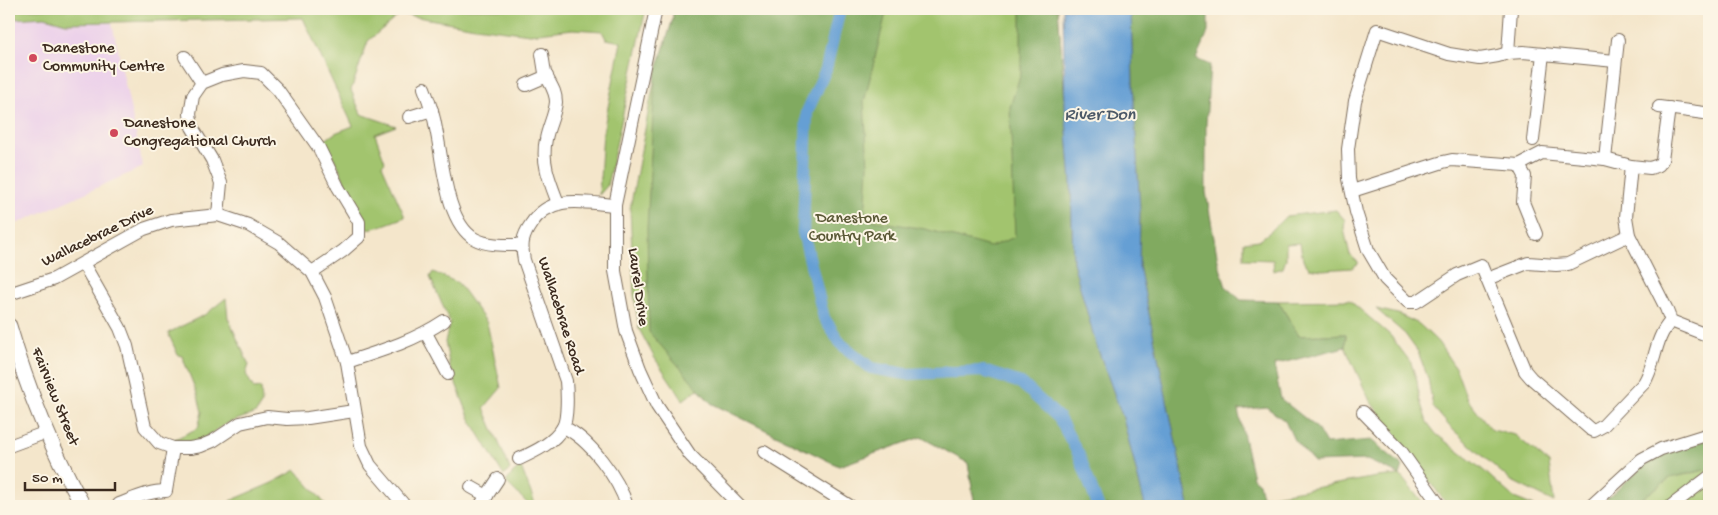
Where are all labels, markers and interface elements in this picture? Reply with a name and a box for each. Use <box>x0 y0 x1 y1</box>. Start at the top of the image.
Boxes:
place label: Danestone Community Centre <box>42 40 165 77</box>
marker: Danestone Community Centre <box>27 52 39 64</box>
water label: River Don <box>1065 105 1136 126</box>
place label: Danestone Congregational Church <box>123 115 277 152</box>
marker: Danestone Congregational Church <box>108 127 120 139</box>
street label: Wallacebrae Drive <box>39 201 158 272</box>
park label: Danestone Country Park <box>809 210 897 247</box>
street label: Laurel Drive <box>622 247 652 328</box>
street label: Wallacebrae Road <box>532 255 588 379</box>
street label: Fairview Street <box>25 344 83 450</box>
scale bar <box>25 460 115 492</box>
text: 50 m <box>32 470 63 488</box>

